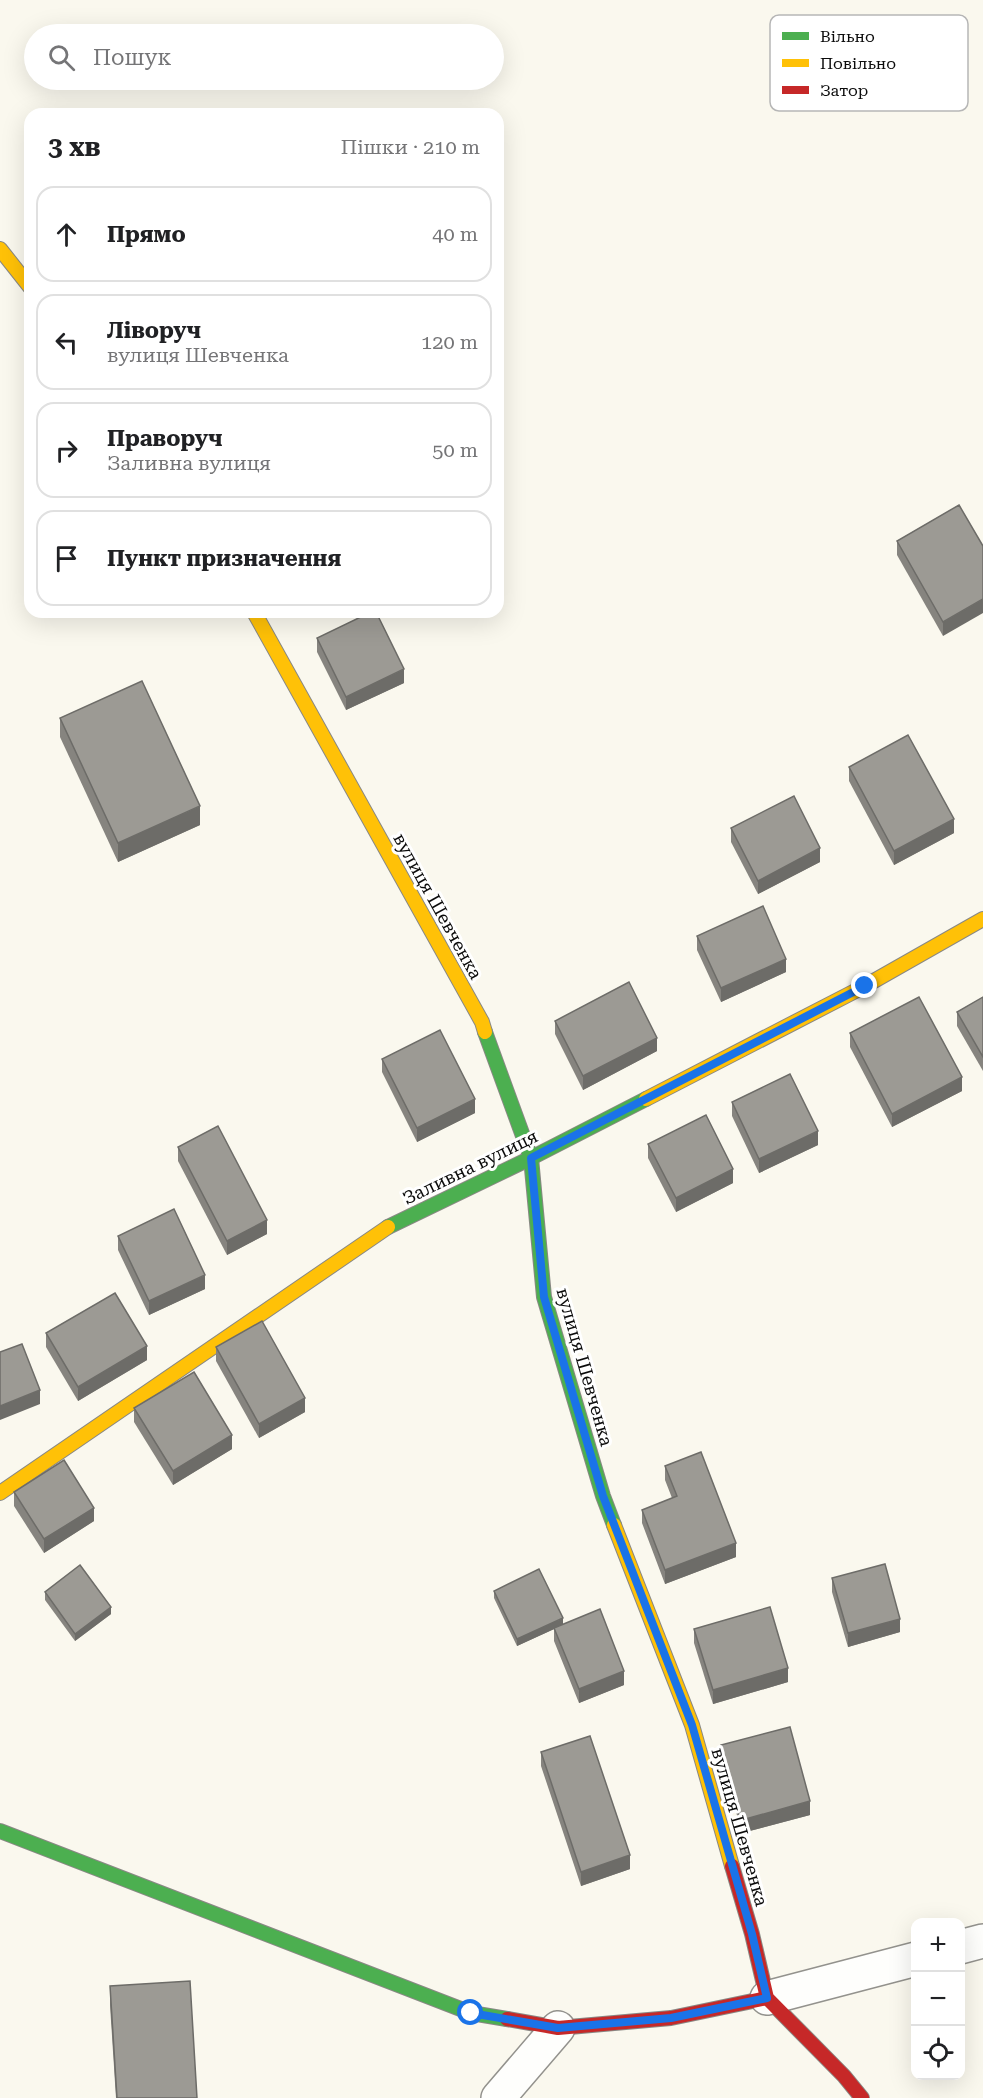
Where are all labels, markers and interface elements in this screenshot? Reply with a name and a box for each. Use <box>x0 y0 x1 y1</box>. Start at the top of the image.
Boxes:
legend <box>770 15 968 111</box>
search box <box>24 24 504 90</box>
text: Вільно <box>820 27 875 46</box>
icon: search <box>45 41 78 74</box>
text: Пошук <box>93 45 171 70</box>
text: Повільно <box>820 54 896 73</box>
text: Затор <box>820 81 868 100</box>
text: 3 хв <box>48 132 101 162</box>
text: Пішки · 210 m <box>341 135 480 159</box>
icon: ahead <box>50 218 83 251</box>
text: Прямо <box>107 222 186 247</box>
text: 40 m <box>432 222 478 246</box>
text: Ліворуч <box>107 318 201 343</box>
icon: left <box>50 326 83 359</box>
text: 120 m <box>421 330 478 354</box>
text: вулиця Шевченка <box>107 343 289 367</box>
text: Праворуч <box>107 426 222 451</box>
icon: right <box>50 434 83 467</box>
text: 50 m <box>432 438 478 462</box>
text: Заливна вулиця <box>107 451 271 475</box>
icon: arrive <box>50 542 83 575</box>
text: Пункт призначення <box>107 546 341 571</box>
street label: вулиця Шевченка <box>389 829 487 983</box>
route end <box>851 972 877 998</box>
street label: Заливна вулиця <box>399 1125 541 1209</box>
street label: вулиця Шевченка <box>552 1285 618 1449</box>
street label: вулиця Шевченка <box>707 1745 773 1909</box>
map controls <box>911 1918 965 2080</box>
button: + <box>911 1918 965 1972</box>
button: − <box>911 1972 965 2026</box>
route start <box>457 1999 483 2025</box>
button: locate <box>911 2026 965 2080</box>

